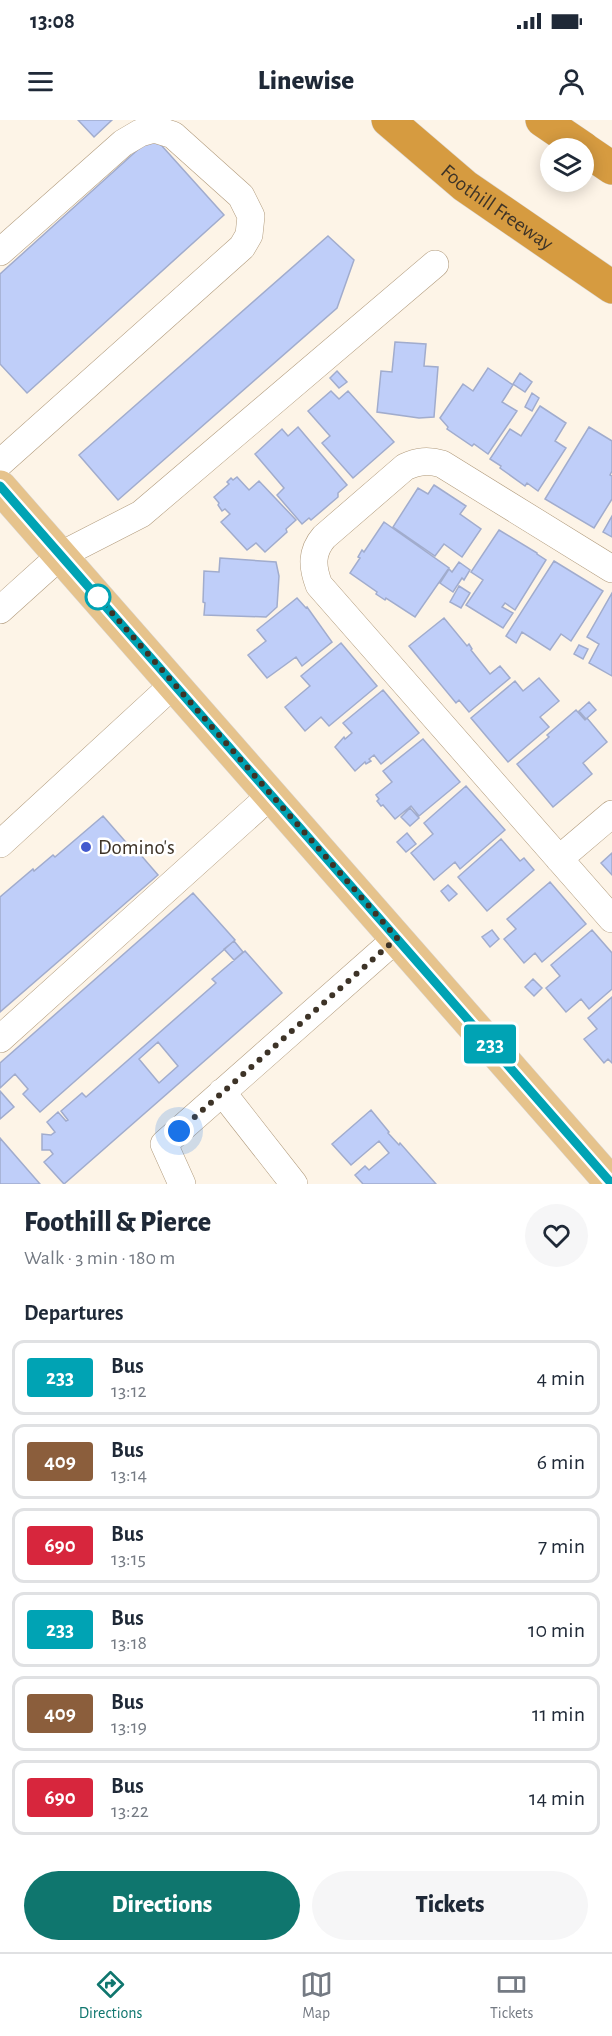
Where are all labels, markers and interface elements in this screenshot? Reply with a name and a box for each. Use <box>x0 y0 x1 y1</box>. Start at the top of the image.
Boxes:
text: 13:08 <box>30 10 75 32</box>
icon: menu <box>24 65 57 98</box>
icon: person <box>555 65 588 98</box>
text: Linewise <box>258 67 354 94</box>
map controls <box>540 138 594 192</box>
button: layers <box>540 138 594 192</box>
street label: Foothill Freeway <box>437 160 557 254</box>
unlabelled marker <box>85 584 111 610</box>
place label: Domino's <box>98 837 175 858</box>
marker: Domino's <box>79 840 93 854</box>
line badge: 233 <box>456 1024 524 1064</box>
text: 233 <box>476 1034 504 1055</box>
your location <box>164 1116 194 1146</box>
button: heart <box>525 1204 588 1267</box>
text: Foothill & Pierce <box>24 1209 211 1237</box>
text: Walk · 3 min · 180 m <box>24 1248 175 1268</box>
text: Departures <box>24 1302 124 1324</box>
text: Bus <box>111 1355 144 1377</box>
text: 233 <box>46 1367 74 1388</box>
text: 4 min <box>537 1367 585 1389</box>
text: 13:12 <box>111 1381 147 1401</box>
text: Bus <box>111 1439 144 1461</box>
text: 409 <box>44 1451 76 1472</box>
text: 6 min <box>537 1451 585 1473</box>
text: 13:14 <box>111 1465 147 1485</box>
text: Bus <box>111 1523 144 1545</box>
text: 690 <box>44 1535 76 1556</box>
text: 7 min <box>538 1535 585 1557</box>
text: 13:15 <box>111 1549 146 1569</box>
text: Bus <box>111 1607 144 1629</box>
text: 233 <box>46 1619 74 1640</box>
text: 10 min <box>528 1619 585 1641</box>
text: 13:18 <box>111 1633 147 1653</box>
text: Bus <box>111 1691 144 1713</box>
text: 409 <box>44 1703 76 1724</box>
text: 11 min <box>532 1703 585 1725</box>
text: 13:19 <box>111 1717 147 1737</box>
text: Bus <box>111 1775 144 1797</box>
text: 690 <box>44 1787 76 1808</box>
text: 14 min <box>529 1787 585 1809</box>
text: 13:22 <box>111 1801 149 1821</box>
button: Directions <box>24 1871 300 1940</box>
button: Tickets <box>312 1871 588 1940</box>
tab: Directions <box>79 1968 142 2023</box>
tab: Map <box>300 1968 333 2023</box>
tab: Tickets <box>490 1968 533 2023</box>

